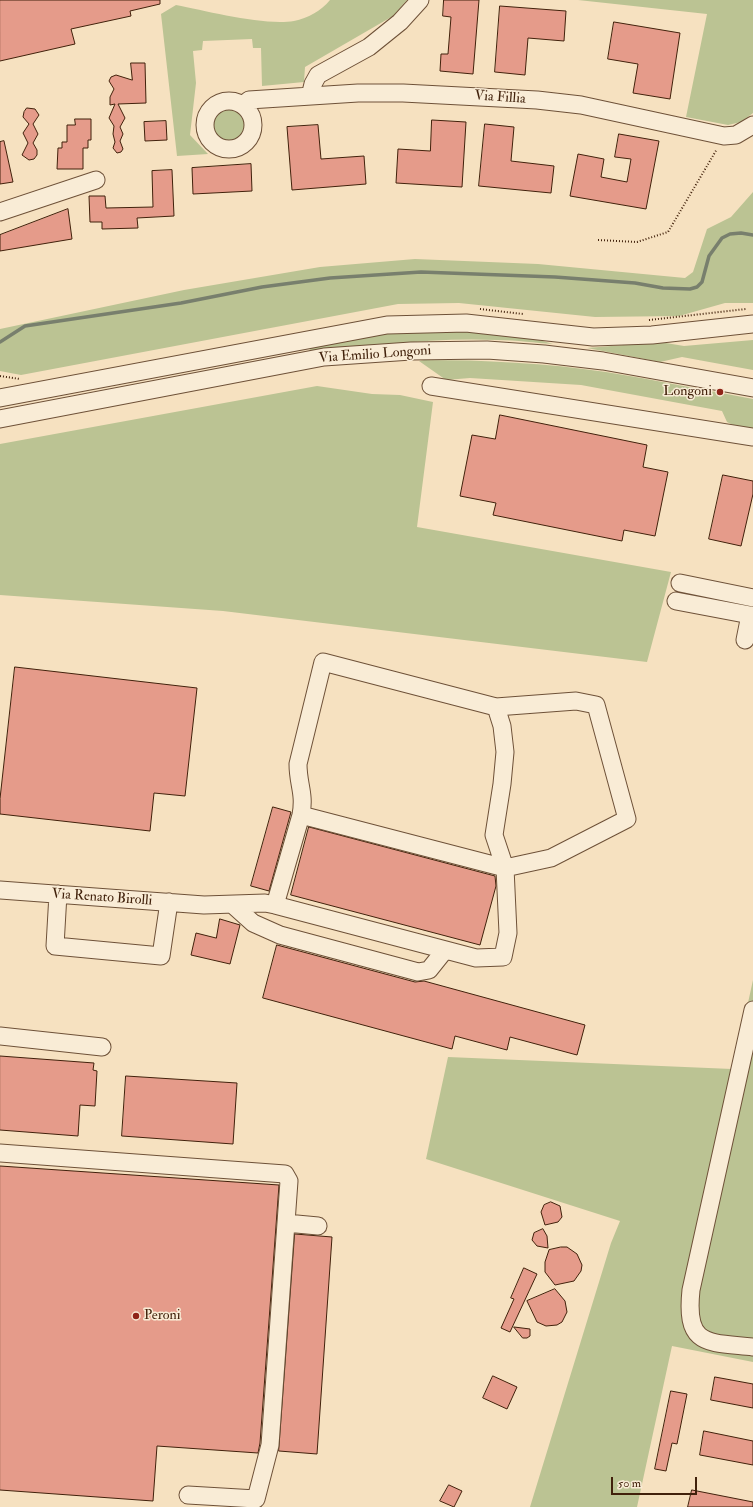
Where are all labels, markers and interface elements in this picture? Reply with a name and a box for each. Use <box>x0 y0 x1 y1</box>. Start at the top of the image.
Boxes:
street label: Via Fillia <box>474 88 526 108</box>
street label: Via Emilio Longoni <box>318 343 432 367</box>
place label: Longoni <box>663 384 712 400</box>
marker: Longoni <box>715 387 725 397</box>
street label: Via Renato Birolli <box>51 886 153 910</box>
place label: Peroni <box>144 1308 181 1324</box>
marker: Peroni <box>131 1311 141 1321</box>
scale bar <box>613 1469 699 1495</box>
text: 50 m <box>618 1476 641 1491</box>

